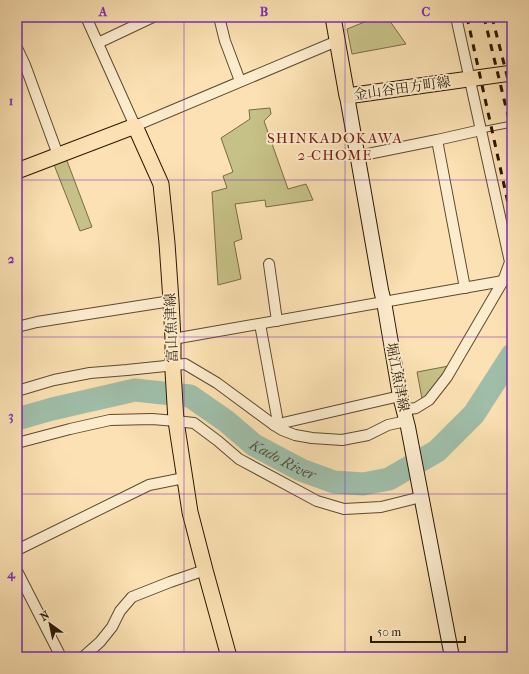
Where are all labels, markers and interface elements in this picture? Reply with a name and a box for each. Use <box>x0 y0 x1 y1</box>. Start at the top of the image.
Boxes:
text: A <box>98 4 108 19</box>
text: B <box>260 4 269 19</box>
text: C <box>422 4 431 19</box>
street label: 金山谷田方町線 <box>352 73 452 104</box>
text: 1 <box>9 93 14 108</box>
district label: SHINKADOKAWA 2-CHOME <box>267 129 403 164</box>
text: 2 <box>8 251 15 266</box>
street label: 富山魚津線 <box>162 293 181 363</box>
street label: 堀江魚津線 <box>382 341 413 413</box>
text: 3 <box>8 408 14 424</box>
water label: Kado River <box>246 435 320 484</box>
text: 4 <box>6 566 16 582</box>
north arrow <box>30 604 70 644</box>
text: N <box>38 608 52 624</box>
scale bar <box>371 618 465 644</box>
text: 50 m <box>377 625 401 639</box>

